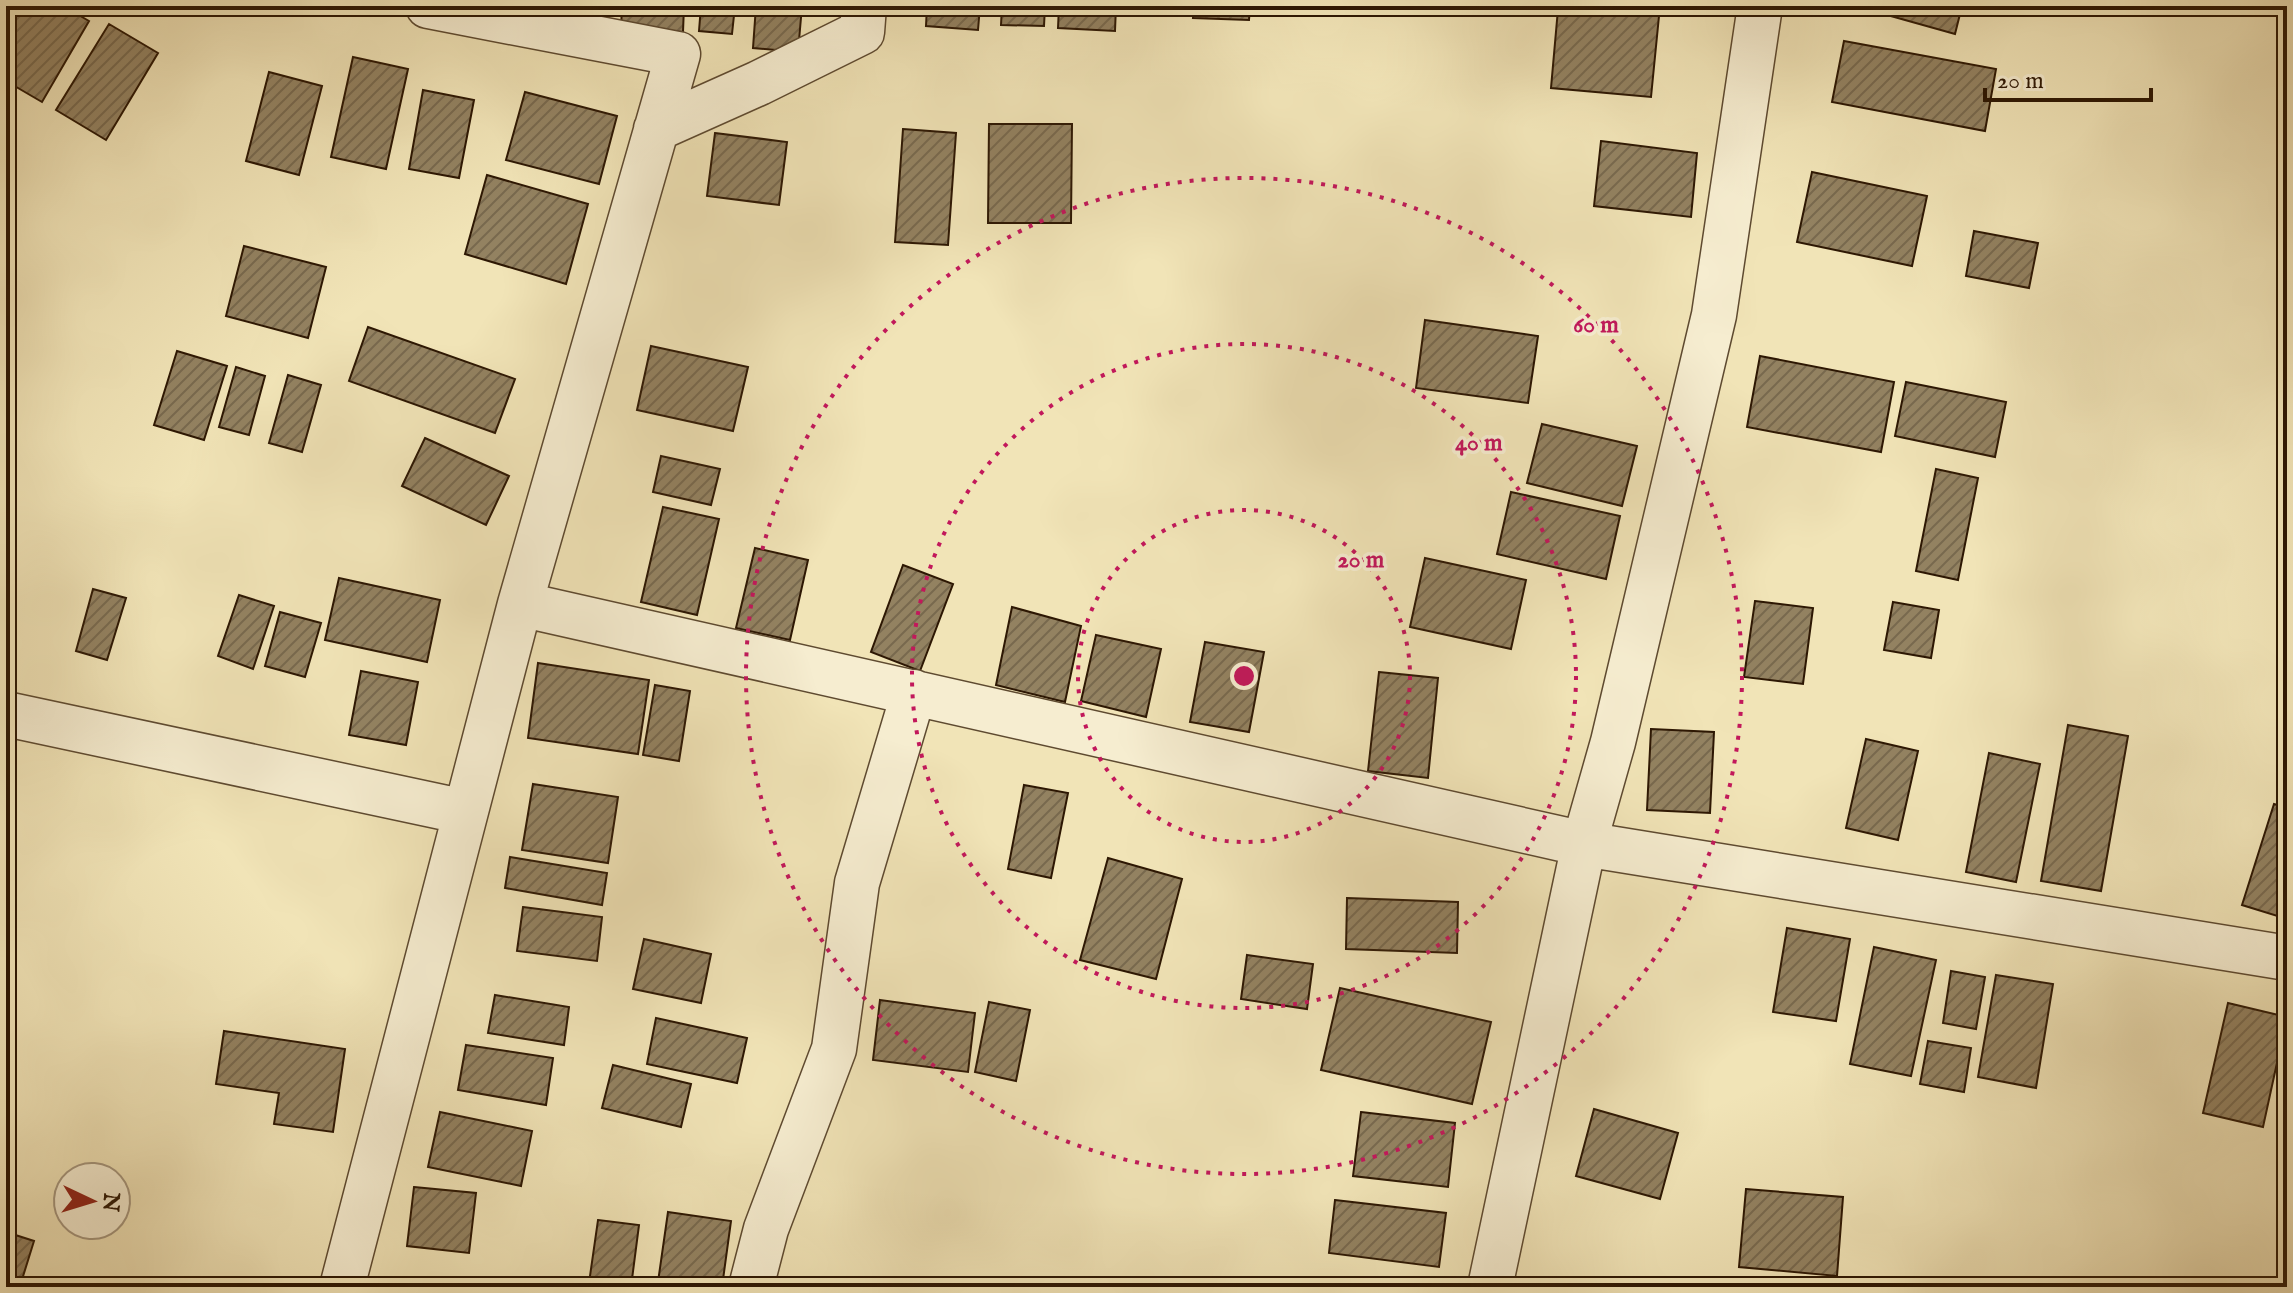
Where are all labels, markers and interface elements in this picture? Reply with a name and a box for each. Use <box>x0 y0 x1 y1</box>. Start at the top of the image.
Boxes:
scale bar <box>1985 52 2151 102</box>
text: 20 m <box>1997 66 2044 97</box>
text: 60 m <box>1573 310 1619 341</box>
text: 40 m <box>1455 428 1503 459</box>
text: 20 m <box>1338 545 1385 576</box>
centre of rings <box>1230 662 1258 690</box>
north arrow <box>52 1161 132 1241</box>
text: N <box>95 1191 125 1213</box>

